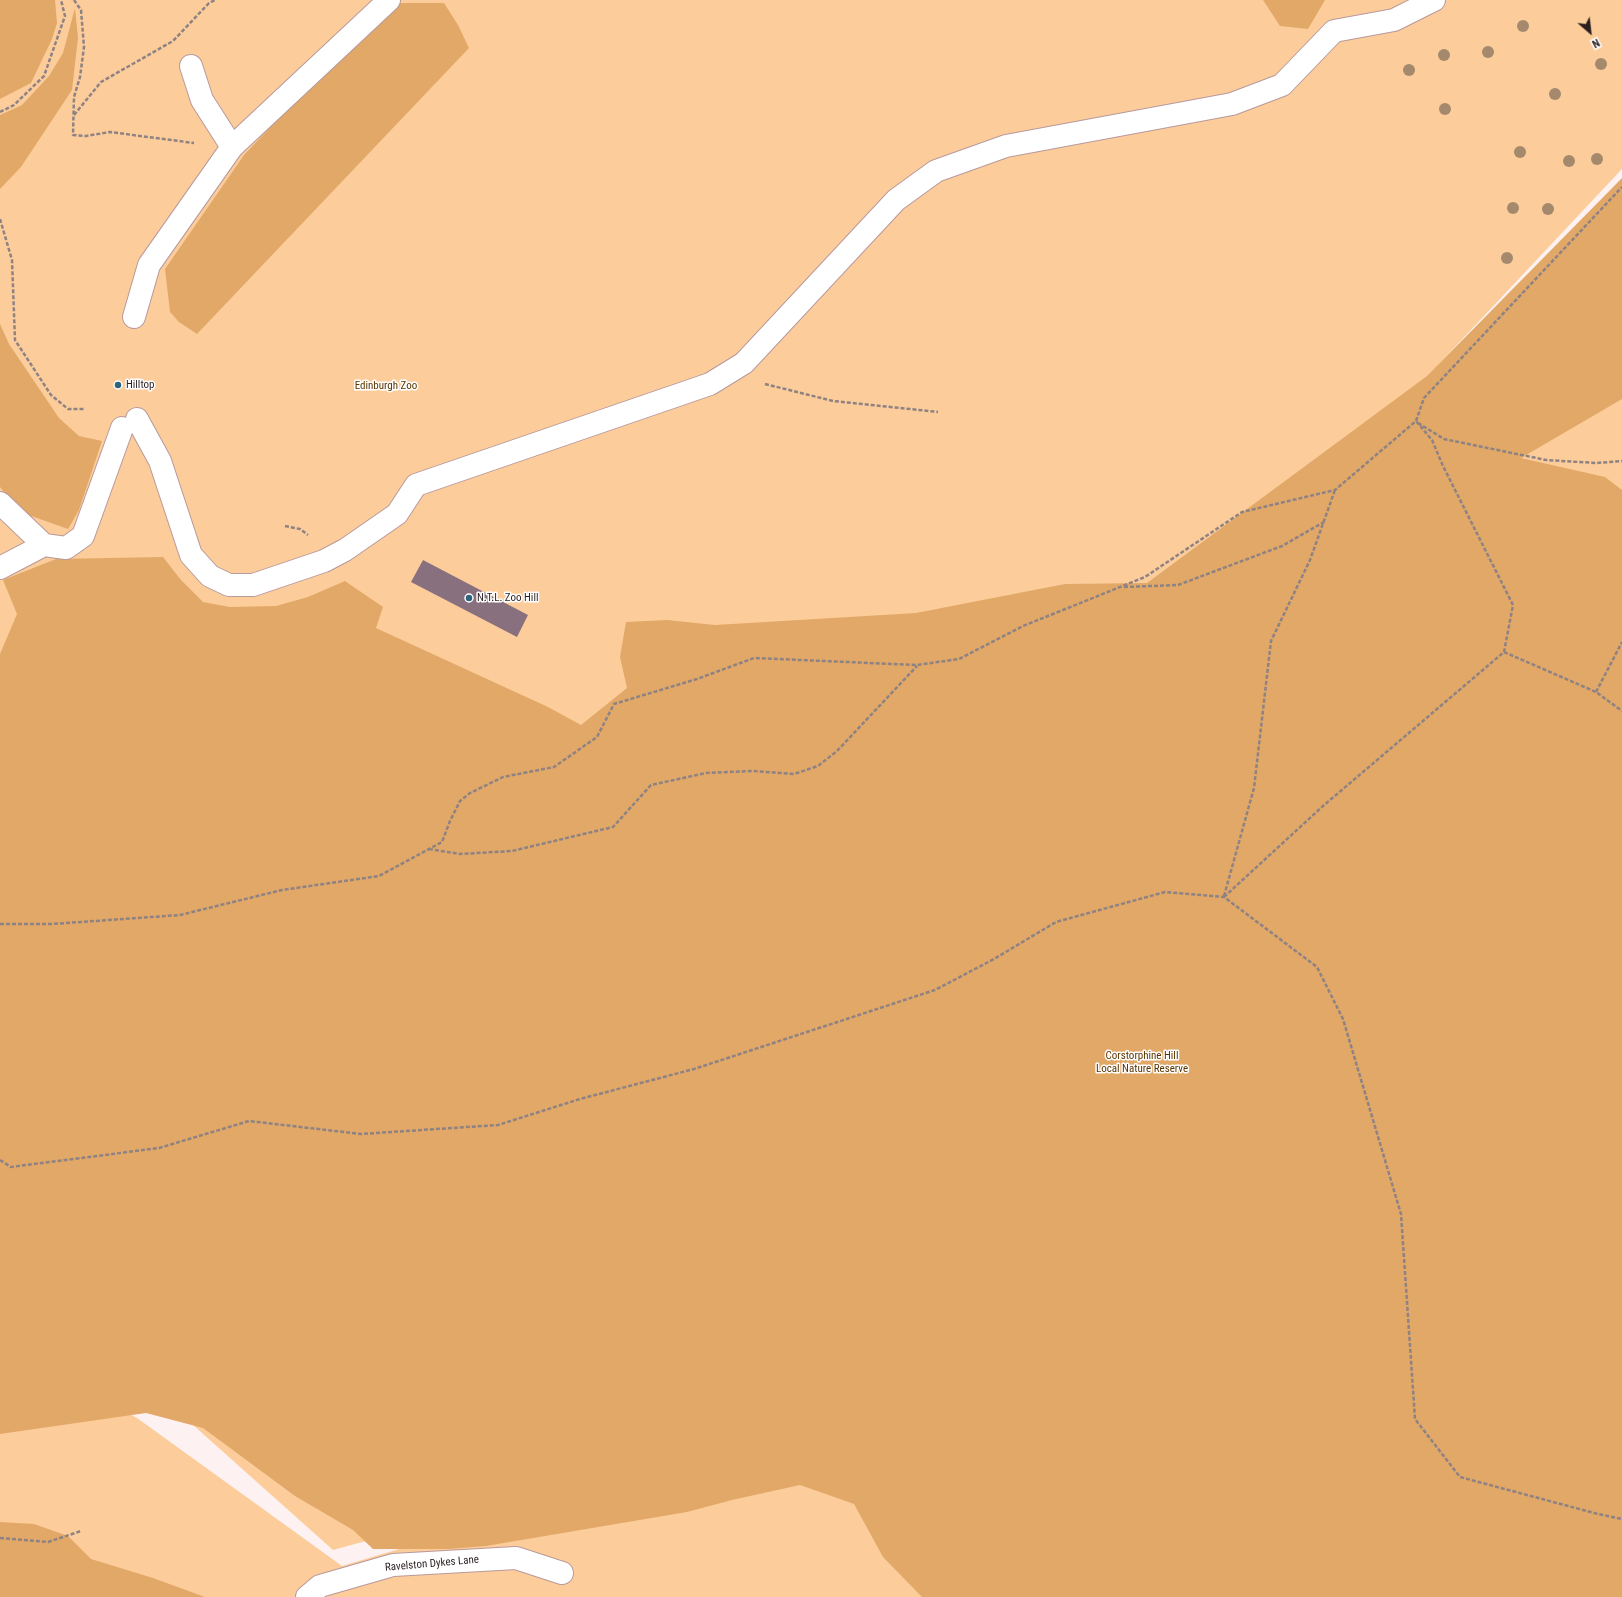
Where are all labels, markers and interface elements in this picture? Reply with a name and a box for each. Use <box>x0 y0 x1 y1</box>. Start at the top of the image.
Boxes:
north arrow <box>1570 12 1610 52</box>
text: N <box>1590 36 1602 50</box>
place label: Hilltop <box>126 378 154 392</box>
park label: Edinburgh Zoo <box>355 379 417 393</box>
marker: Hilltop <box>113 380 123 390</box>
place label: N.T.L. Zoo Hill <box>477 591 538 605</box>
marker: N.T.L. Zoo Hill <box>464 593 474 603</box>
park label: Corstorphine Hill Local Nature Reserve <box>1096 1049 1188 1075</box>
street label: Ravelston Dykes Lane <box>384 1553 480 1575</box>

